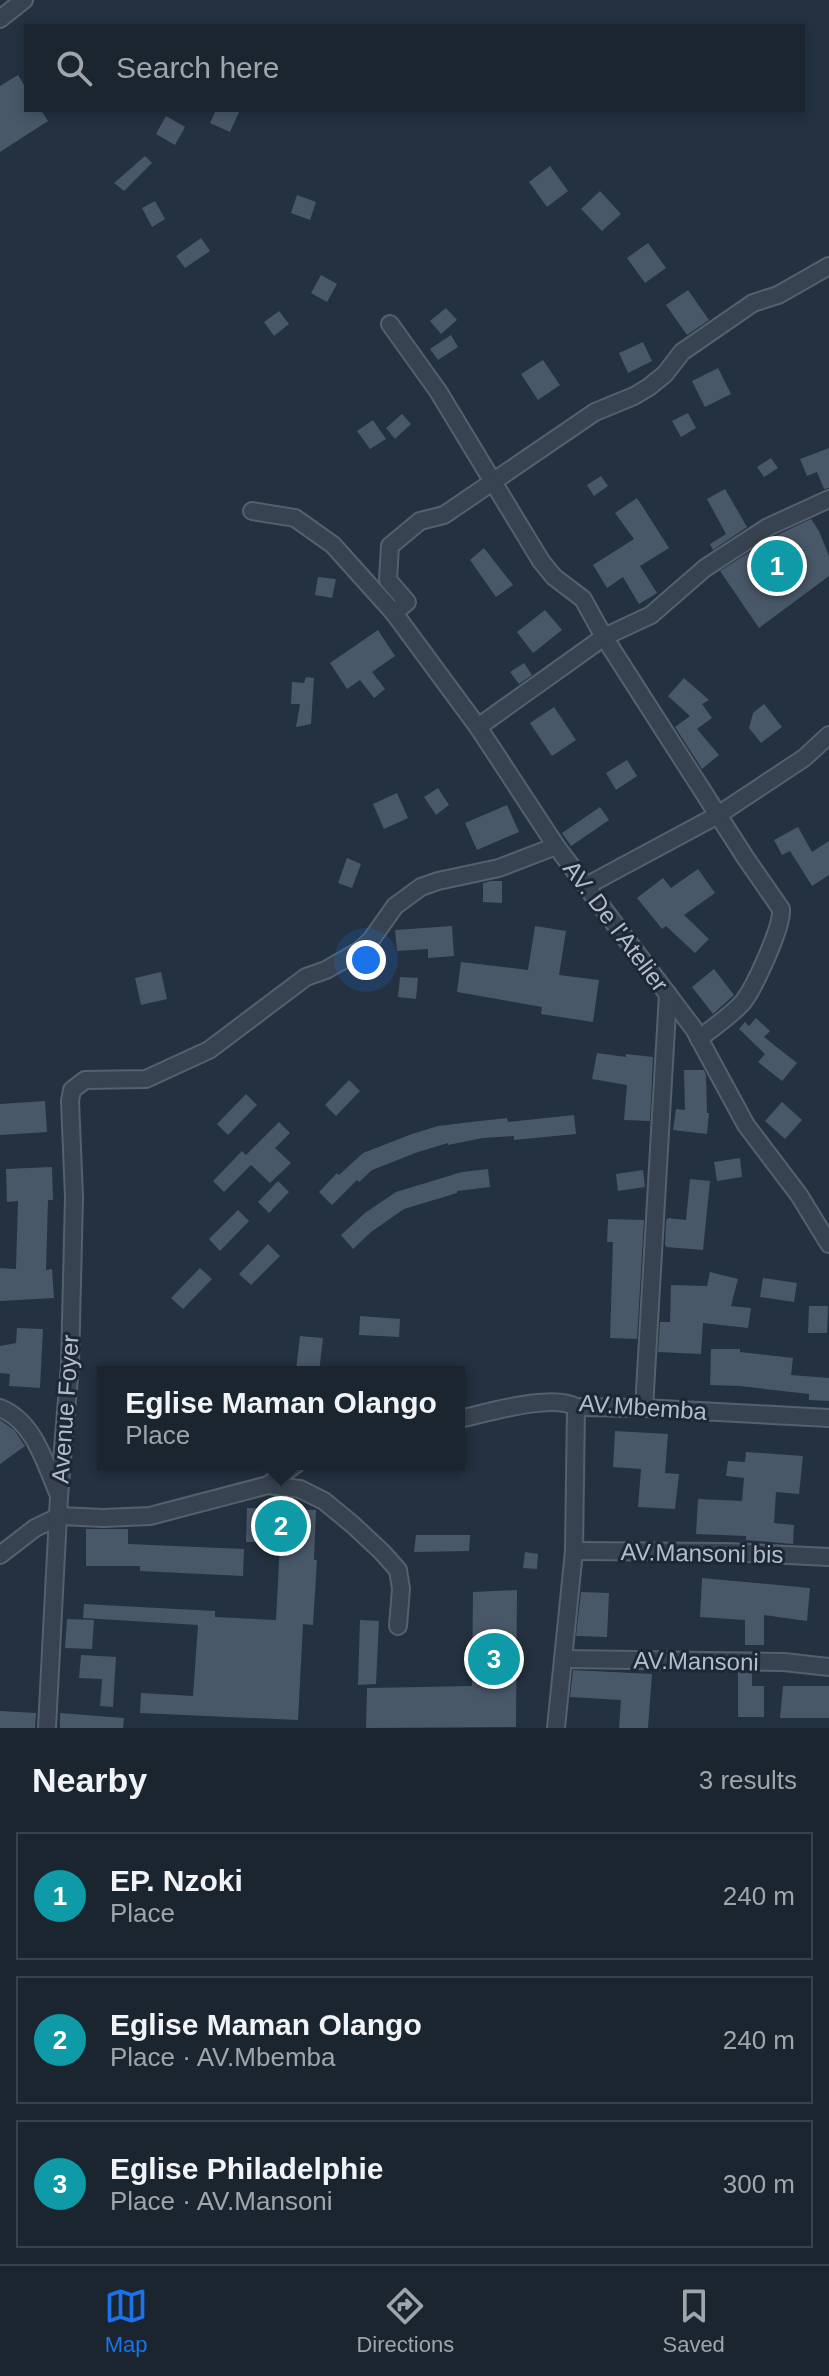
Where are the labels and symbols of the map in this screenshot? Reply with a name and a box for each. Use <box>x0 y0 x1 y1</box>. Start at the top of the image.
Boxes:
pin: 1 <box>751 536 803 596</box>
street label: AV. De l'Atelier <box>558 855 674 997</box>
your location <box>346 940 386 980</box>
street label: Avenue Foyer <box>46 1334 84 1484</box>
street label: AV.Mbemba <box>578 1389 708 1425</box>
pin: 2 <box>255 1496 307 1556</box>
street label: AV.Mansoni bis <box>620 1538 784 1568</box>
pin: 3 <box>468 1629 520 1689</box>
street label: AV.Mansoni <box>633 1646 759 1676</box>

